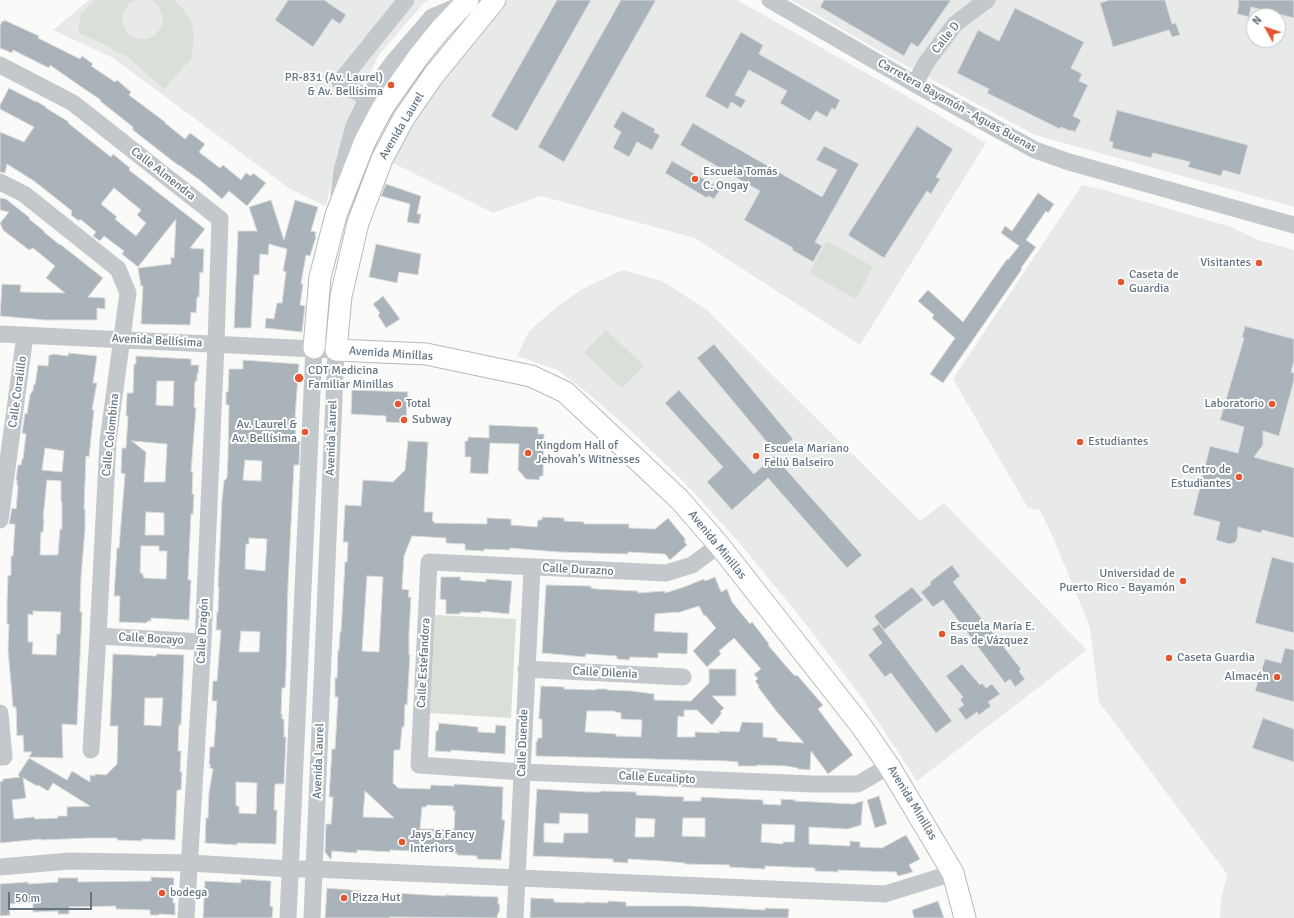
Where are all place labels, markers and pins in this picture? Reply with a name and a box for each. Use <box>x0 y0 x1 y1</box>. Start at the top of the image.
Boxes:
place label: PR-831 (Av. Laurel) & Av. Bellísima <box>285 71 383 99</box>
marker: PR-831 (Av. Laurel) & Av. Bellísima <box>386 80 396 90</box>
place label: Escuela Tomás C. Ongay <box>703 165 778 193</box>
marker: Escuela Tomás C. Ongay <box>690 174 700 184</box>
place label: Visitantes <box>1200 256 1251 270</box>
marker: Visitantes <box>1254 258 1264 268</box>
place label: Caseta de Guardia <box>1129 268 1179 296</box>
marker: Caseta de Guardia <box>1116 277 1126 287</box>
place label: CDT Medicina Familiar Minillas <box>308 364 394 392</box>
marker: CDT Medicina Familiar Minillas <box>293 372 305 384</box>
place label: Total <box>406 397 431 411</box>
place label: Laboratorio <box>1204 397 1264 411</box>
marker: Total <box>393 399 403 409</box>
marker: Laboratorio <box>1267 399 1277 409</box>
place label: Subway <box>412 413 452 427</box>
marker: Subway <box>399 415 409 425</box>
place label: Av. Laurel & Av. Bellísima <box>232 418 297 446</box>
marker: Av. Laurel & Av. Bellísima <box>300 427 310 437</box>
place label: Estudiantes <box>1088 435 1148 449</box>
marker: Estudiantes <box>1075 437 1085 447</box>
place label: Kingdom Hall of Jehovah’s Witnesses <box>536 439 640 467</box>
place label: Escuela Mariano Feliú Balseiro <box>764 442 849 470</box>
marker: Kingdom Hall of Jehovah’s Witnesses <box>523 448 533 458</box>
marker: Escuela Mariano Feliú Balseiro <box>751 451 761 461</box>
place label: Centro de Estudiantes <box>1171 463 1231 491</box>
marker: Centro de Estudiantes <box>1234 472 1244 482</box>
place label: Universidad de Puerto Rico - Bayamón <box>1059 567 1175 595</box>
marker: Universidad de Puerto Rico - Bayamón <box>1178 576 1188 586</box>
place label: Escuela María E. Bas de Vázquez <box>950 620 1035 648</box>
marker: Escuela María E. Bas de Vázquez <box>937 629 947 639</box>
place label: Caseta Guardia <box>1177 651 1255 665</box>
marker: Caseta Guardia <box>1164 653 1174 663</box>
place label: Almacén <box>1225 670 1269 684</box>
marker: Almacén <box>1272 672 1282 682</box>
place label: Jays & Fancy Interiors <box>410 828 474 856</box>
marker: Jays & Fancy Interiors <box>397 837 407 847</box>
place label: bodega <box>170 886 207 900</box>
marker: bodega <box>157 888 167 898</box>
place label: Pizza Hut <box>352 891 400 905</box>
marker: Pizza Hut <box>339 893 349 903</box>

